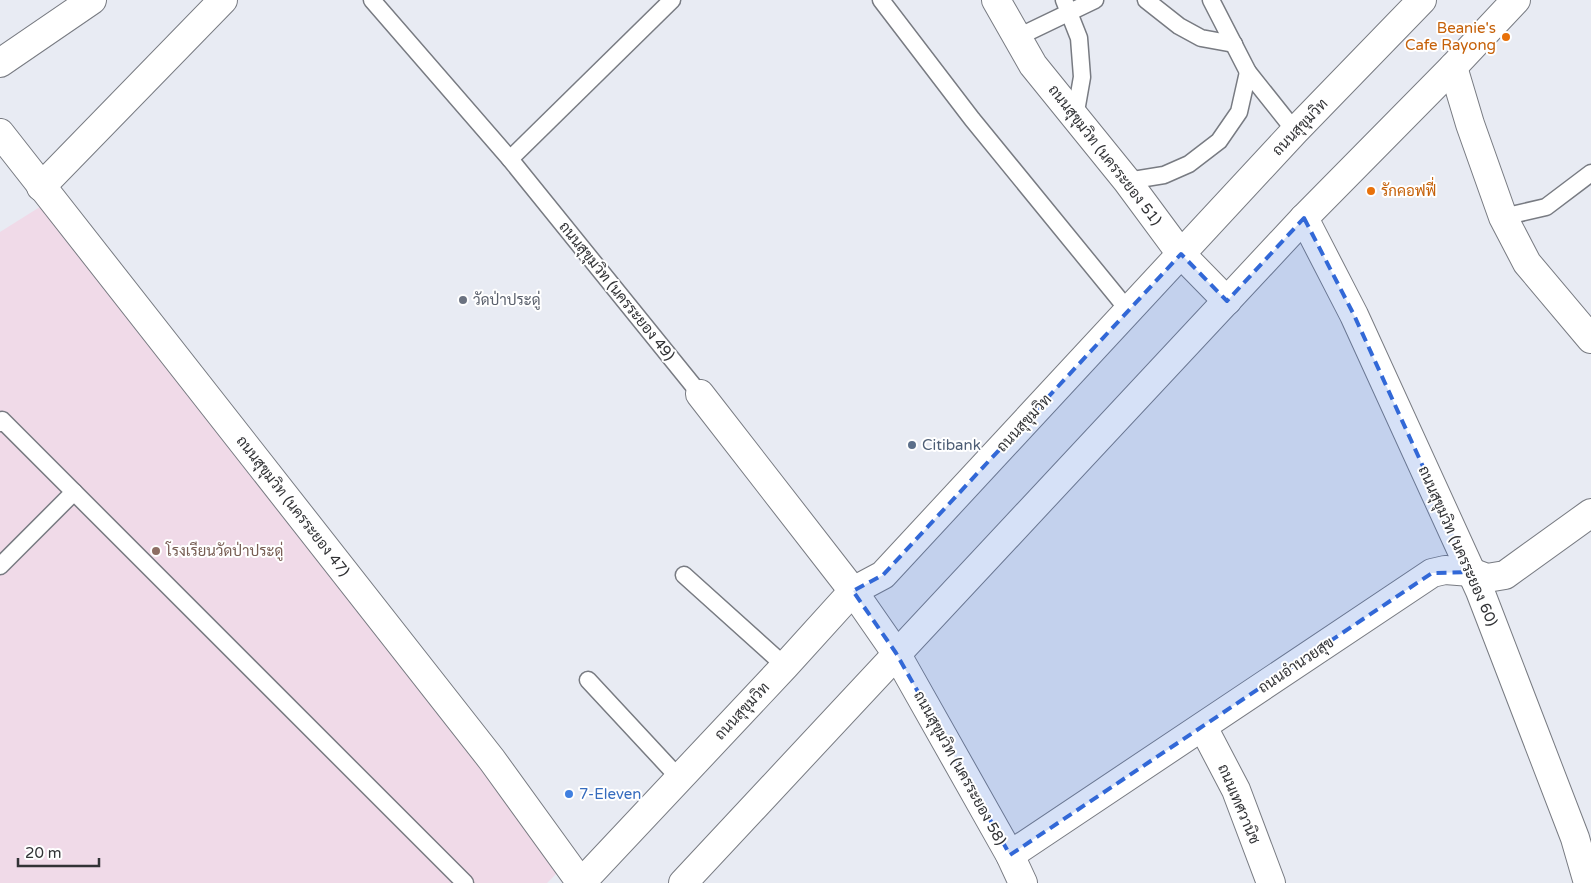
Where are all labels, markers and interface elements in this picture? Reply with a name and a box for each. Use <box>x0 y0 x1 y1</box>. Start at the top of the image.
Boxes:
place label: Beanie's Cafe Rayong <box>1405 19 1496 54</box>
marker: Beanie's Cafe Rayong <box>1500 31 1512 43</box>
street label: ถนนสุขุมวิท (นครระยอง 51) <box>1043 81 1166 230</box>
street label: ถนนสุขุมวิท <box>1268 95 1333 161</box>
place label: รักคอฟฟี่ <box>1381 176 1436 200</box>
marker: รักคอฟฟี่ <box>1365 185 1377 197</box>
street label: ถนนสุขุมวิท (นครระยอง 49) <box>554 218 679 365</box>
place label: วัดป่าประดู่ <box>473 290 541 310</box>
marker: วัดป่าประดู่ <box>457 294 469 306</box>
street label: ถนนสุขุมวิท <box>993 390 1057 457</box>
street label: ถนนสุขุมวิท (นครระยอง 47) <box>231 432 354 581</box>
place label: Citibank <box>922 436 981 454</box>
marker: Citibank <box>906 439 918 451</box>
street label: ถนนสุขุมวิท (นครระยอง 60) <box>1413 463 1502 630</box>
place label: โรงเรียนวัดป่าประดู่ <box>165 541 283 561</box>
marker: โรงเรียนวัดป่าประดู่ <box>150 545 162 557</box>
street label: ถนนอำนวยสุข <box>1255 633 1338 699</box>
street label: ถนนสุขุมวิท <box>711 678 775 745</box>
street label: ถนนสุขุมวิท (นครระยอง 58) <box>908 688 1010 849</box>
street label: ถนนเทศวานิช <box>1214 761 1264 847</box>
place label: 7-Eleven <box>579 785 641 803</box>
marker: 7-Eleven <box>563 788 575 800</box>
scale bar <box>18 836 99 868</box>
text: 20 m <box>25 844 62 862</box>

